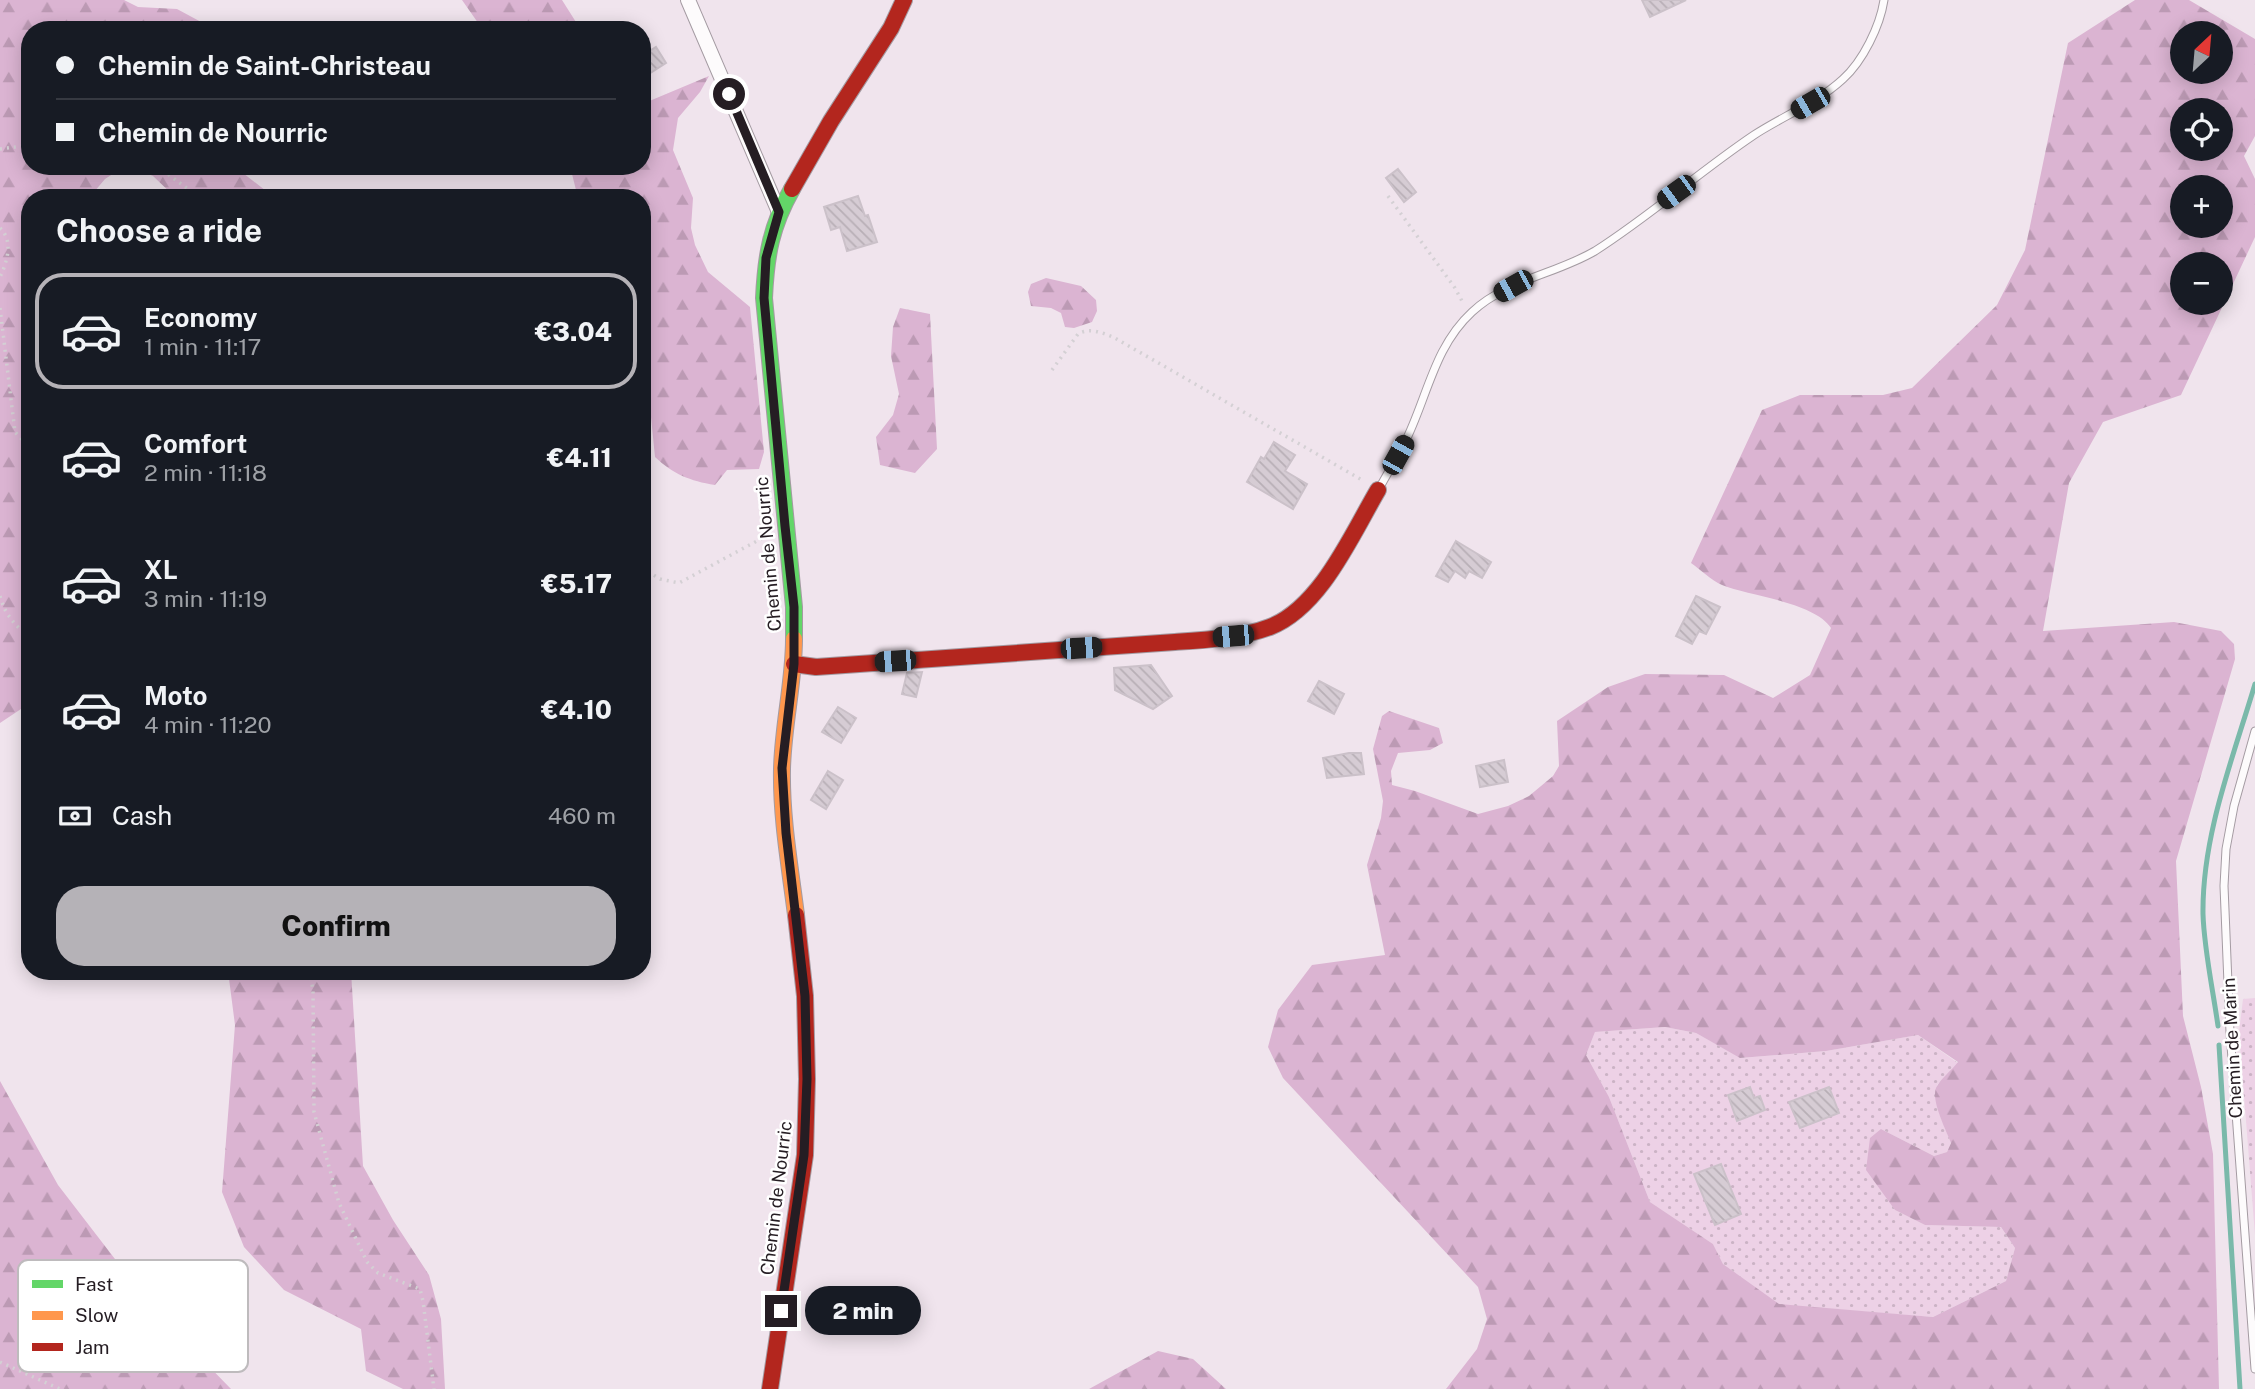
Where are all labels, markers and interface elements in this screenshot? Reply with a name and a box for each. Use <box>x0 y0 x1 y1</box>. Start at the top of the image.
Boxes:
north arrow <box>2170 21 2233 84</box>
map controls <box>2170 21 2233 315</box>
text: Chemin de Saint-Christeau <box>98 50 431 81</box>
route start <box>713 78 745 110</box>
car <box>1787 83 1834 123</box>
button: locate <box>2170 98 2233 161</box>
text: Chemin de Nourric <box>98 117 328 148</box>
car <box>1653 171 1700 213</box>
button: + <box>2170 175 2233 238</box>
text: Choose a ride <box>56 212 262 249</box>
button: − <box>2170 252 2233 315</box>
car <box>1490 267 1537 305</box>
icon: car <box>60 300 123 363</box>
text: Economy <box>144 302 257 333</box>
text: €3.04 <box>535 316 612 347</box>
text: 1 min · 11:17 <box>144 333 261 360</box>
icon: car <box>60 426 123 489</box>
text: Comfort <box>144 428 247 459</box>
car <box>1379 432 1418 478</box>
text: €4.11 <box>547 442 612 473</box>
text: 2 min · 11:18 <box>144 459 267 486</box>
street label: Chemin de Nourric <box>751 476 785 632</box>
icon: car <box>60 552 123 615</box>
text: XL <box>144 554 178 585</box>
text: €5.17 <box>541 568 612 599</box>
text: 3 min · 11:19 <box>144 585 267 612</box>
car <box>1212 624 1255 648</box>
car <box>1060 636 1103 660</box>
car <box>874 649 917 673</box>
icon: car <box>60 678 123 741</box>
text: Moto <box>144 680 207 711</box>
text: €4.10 <box>541 694 612 725</box>
text: 4 min · 11:20 <box>144 711 272 738</box>
icon: cash <box>56 797 94 835</box>
text: Cash <box>112 800 172 831</box>
text: 460 m <box>548 802 616 829</box>
button: Confirm <box>56 886 616 966</box>
street label: Chemin de Marin <box>2218 977 2246 1119</box>
street label: Chemin de Nourric <box>756 1120 796 1276</box>
legend <box>18 1260 248 1372</box>
text: Fast <box>75 1273 113 1295</box>
callout: 2 min <box>806 1286 921 1336</box>
route end <box>765 1295 797 1327</box>
text: 2 min <box>832 1297 894 1324</box>
text: Slow <box>75 1304 119 1326</box>
text: Jam <box>75 1336 109 1358</box>

